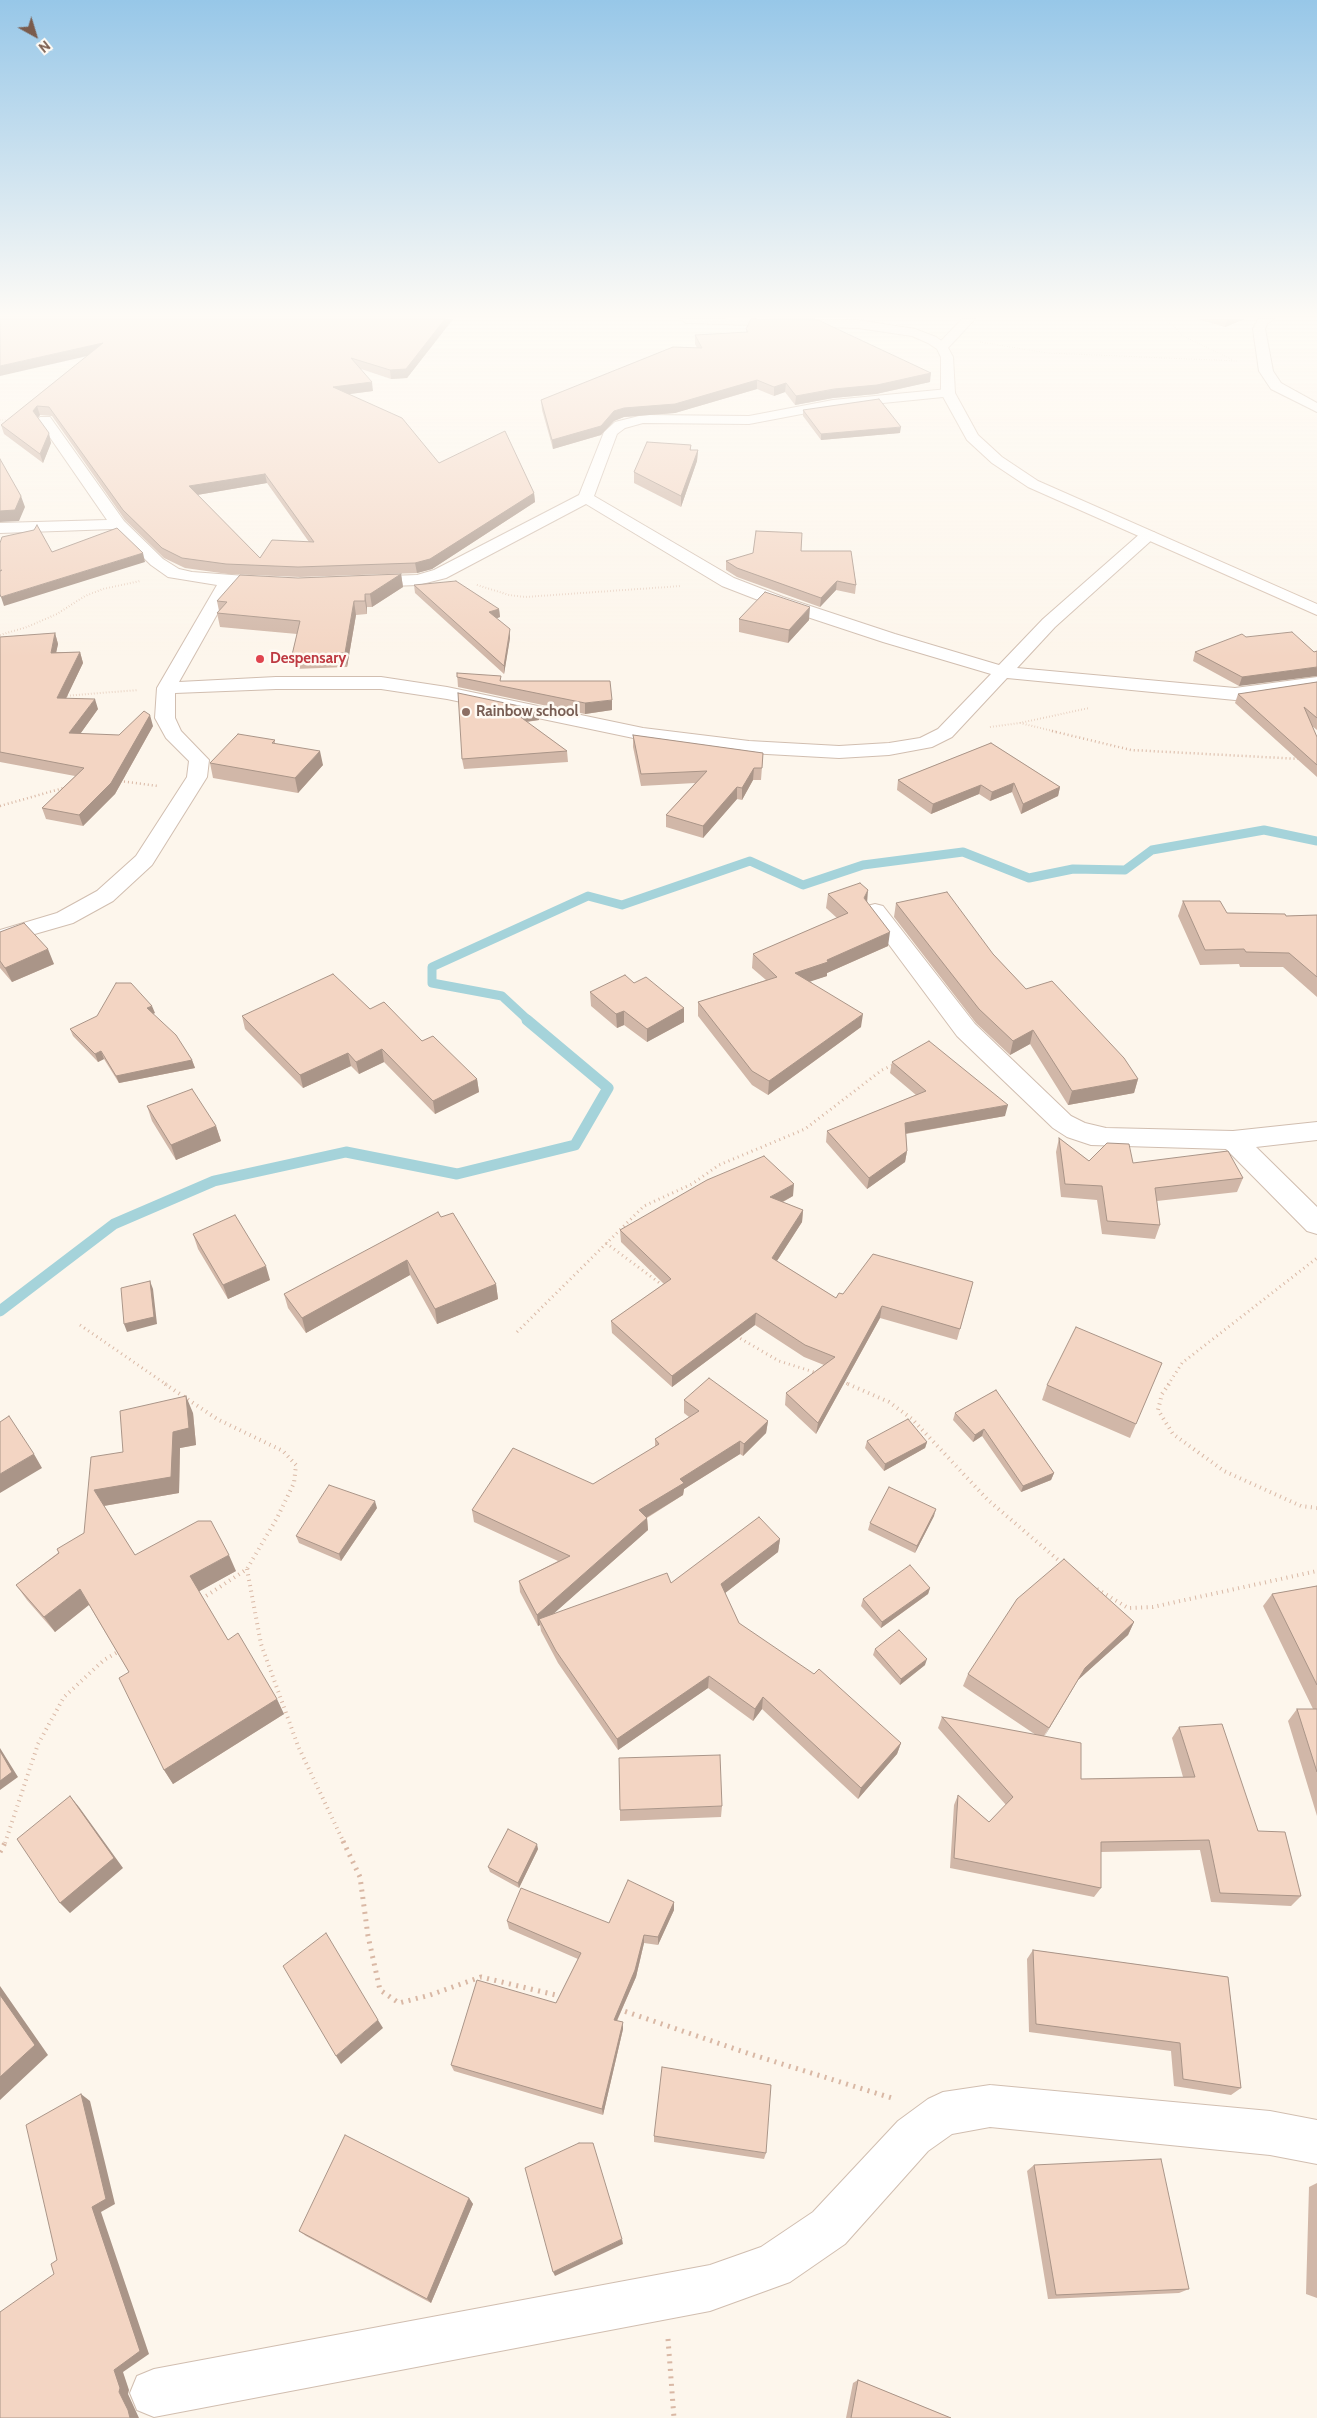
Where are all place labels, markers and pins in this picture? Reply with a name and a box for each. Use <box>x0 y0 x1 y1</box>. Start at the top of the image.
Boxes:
place label: Despensary <box>270 650 346 668</box>
marker: Despensary <box>254 653 266 665</box>
place label: Rainbow school <box>476 703 578 721</box>
marker: Rainbow school <box>460 706 472 718</box>

